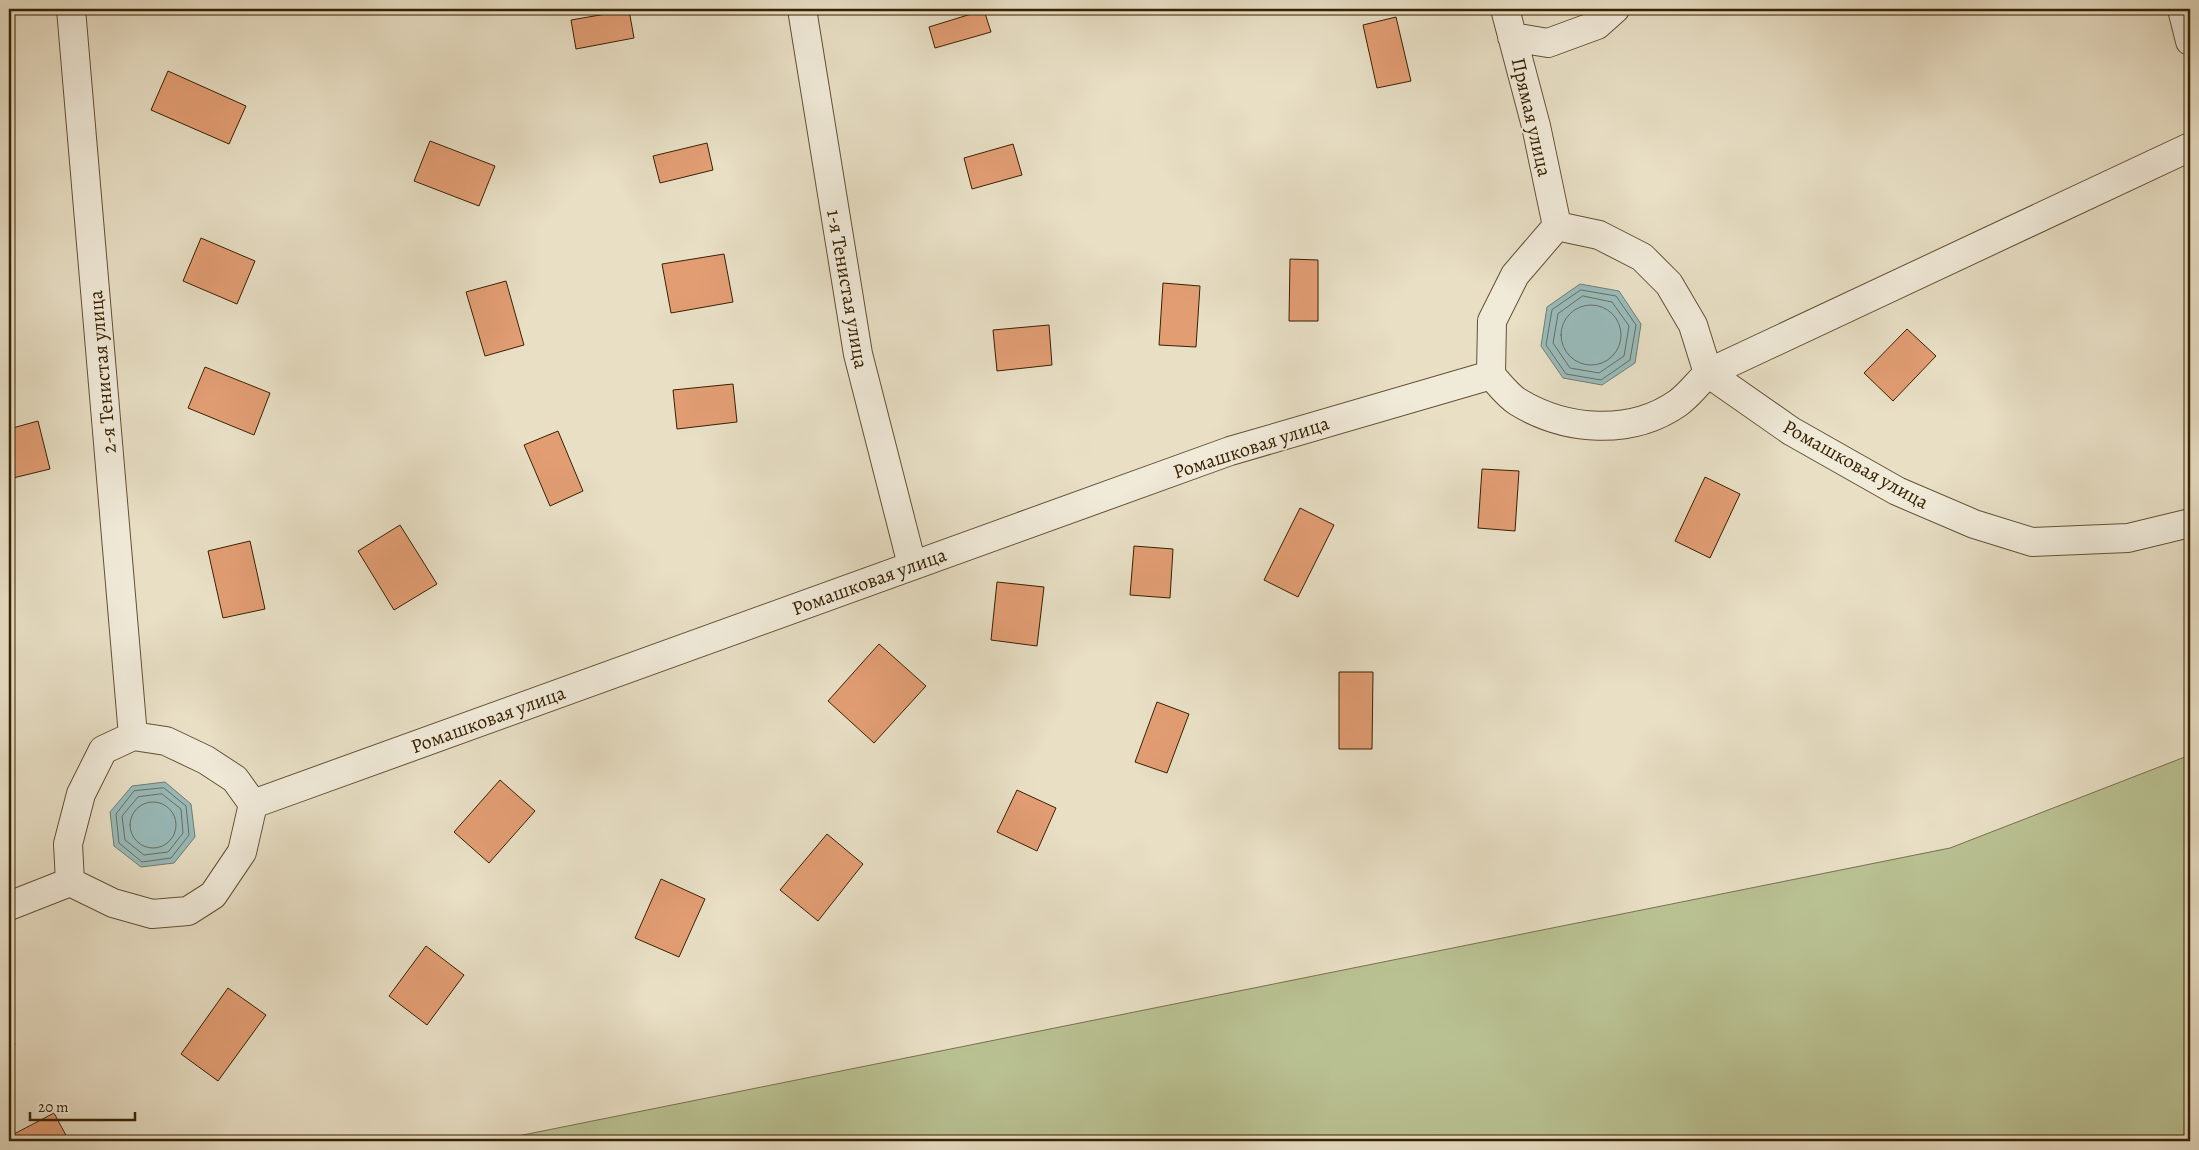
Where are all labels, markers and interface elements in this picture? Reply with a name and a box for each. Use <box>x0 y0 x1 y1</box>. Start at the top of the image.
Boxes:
street label: Прямая улица <box>1505 55 1558 180</box>
street label: 1-я Тенистая улица <box>820 207 875 372</box>
street label: 2-я Тенистая улица <box>82 288 123 455</box>
street label: Ромашковая улица <box>1170 409 1333 485</box>
street label: Ромашковая улица <box>1778 413 1934 516</box>
street label: Ромашковая улица <box>788 541 951 622</box>
street label: Ромашковая улица <box>407 679 570 760</box>
scale bar <box>30 1090 135 1122</box>
text: 20 m <box>38 1097 69 1117</box>

